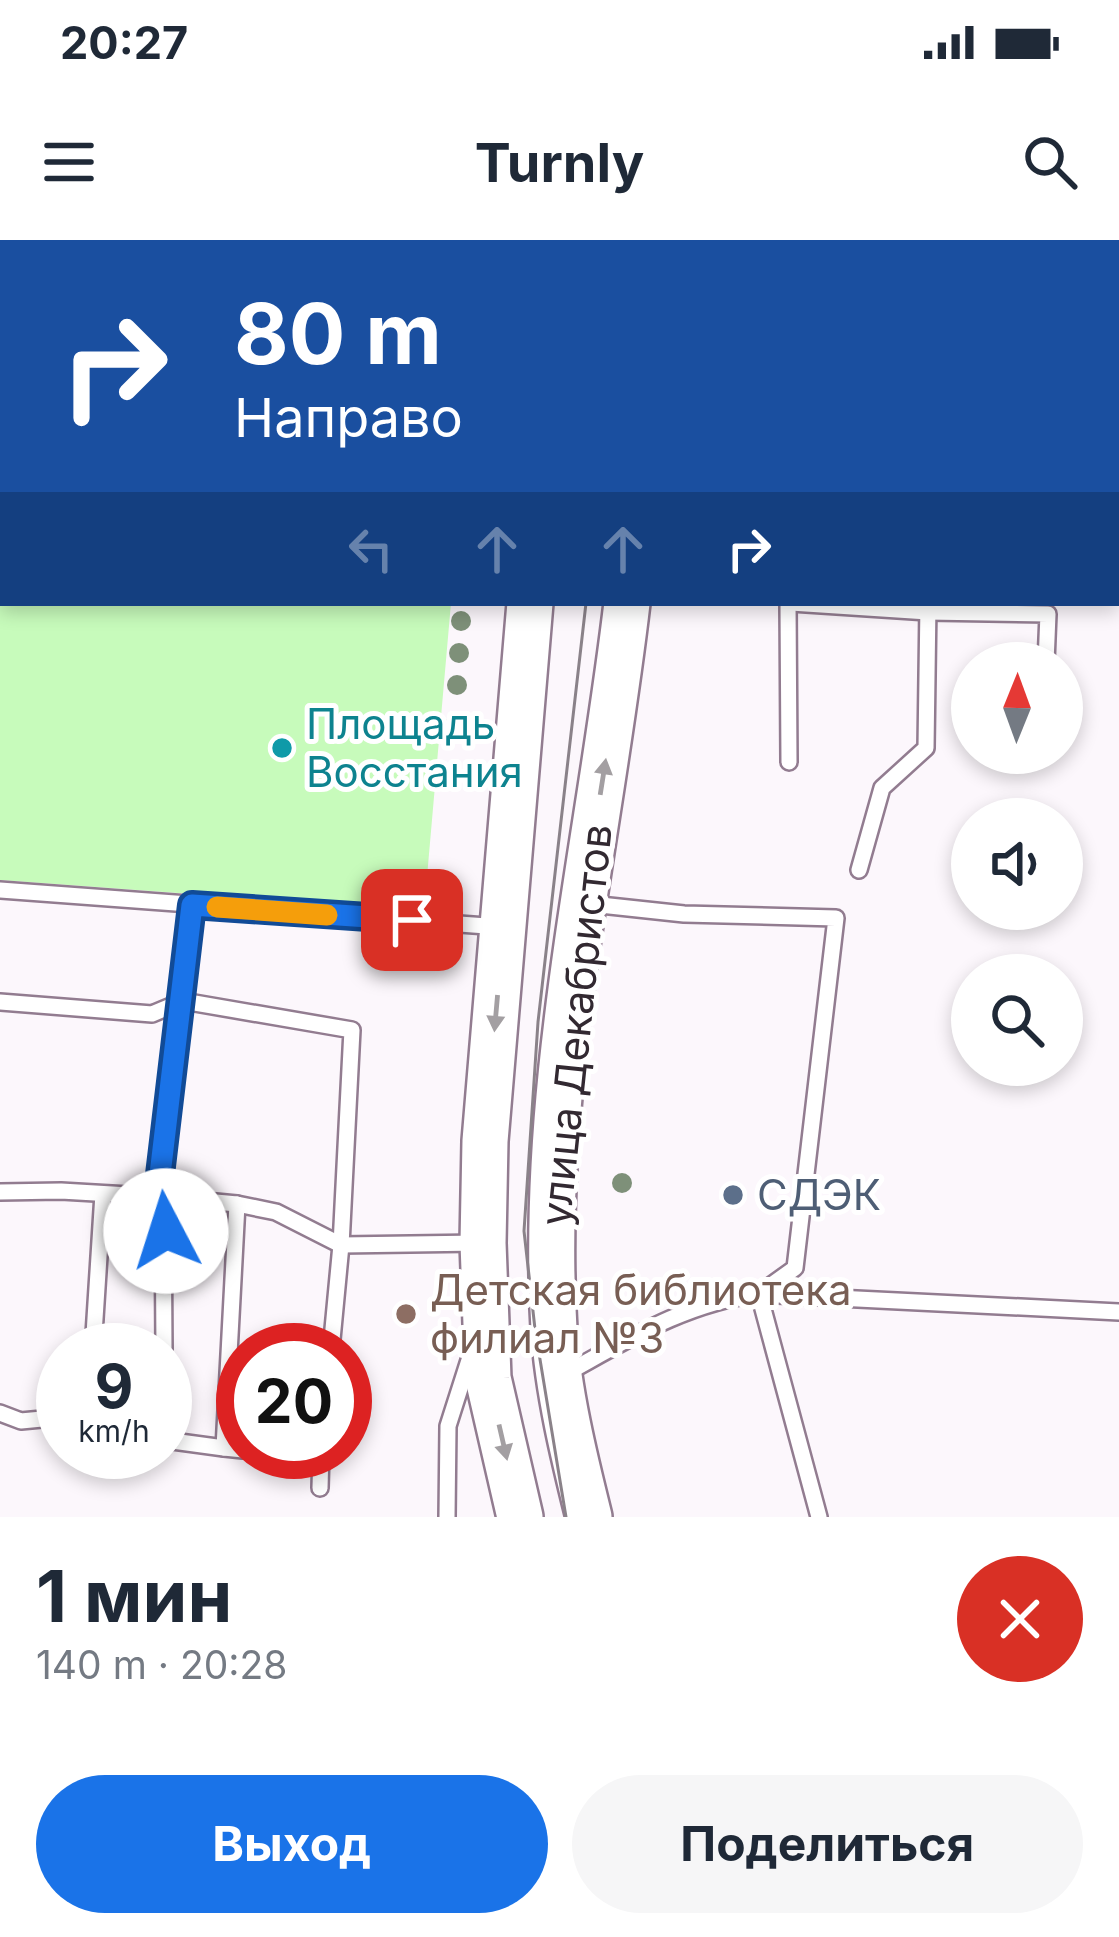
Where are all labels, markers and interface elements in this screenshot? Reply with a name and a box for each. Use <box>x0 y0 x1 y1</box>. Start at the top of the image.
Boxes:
text: 20:27 <box>60 15 188 70</box>
icon: menu <box>36 129 102 195</box>
icon: search <box>1017 129 1083 195</box>
text: Turnly <box>475 130 644 195</box>
text: 80 m <box>234 283 442 384</box>
icon: right <box>36 288 192 444</box>
text: Направо <box>234 385 463 450</box>
icon: left <box>338 516 404 582</box>
icon: ahead <box>464 516 530 582</box>
icon: ahead <box>590 516 656 582</box>
icon: right <box>716 516 782 582</box>
north arrow <box>951 642 1083 774</box>
map controls <box>951 642 1083 1086</box>
place label: Площадь Восстания <box>306 698 523 797</box>
marker: Площадь Восстания <box>269 735 295 761</box>
one-way arrow <box>595 757 613 795</box>
button: sound <box>951 798 1083 930</box>
street label: улица Декабристов <box>529 822 622 1228</box>
pin <box>361 869 463 971</box>
icon: arrive <box>379 887 445 953</box>
button: search <box>951 954 1083 1086</box>
one-way arrow <box>486 995 505 1032</box>
position arrow <box>103 1168 229 1294</box>
place label: СДЭК <box>757 1169 881 1220</box>
marker: СДЭК <box>720 1182 746 1208</box>
place label: Детская библиотека филиал №3 <box>430 1264 852 1363</box>
marker: Детская библиотека филиал №3 <box>393 1301 419 1327</box>
speed limit sign: 20 <box>216 1323 372 1479</box>
text: 9 <box>95 1350 133 1422</box>
text: km/h <box>78 1413 150 1449</box>
one-way arrow <box>494 1424 513 1462</box>
text: 1 мин <box>36 1552 232 1639</box>
button: close <box>957 1556 1083 1682</box>
text: 140 m · 20:28 <box>36 1641 288 1688</box>
button: Выход <box>36 1775 548 1913</box>
button: Поделиться <box>572 1775 1083 1913</box>

